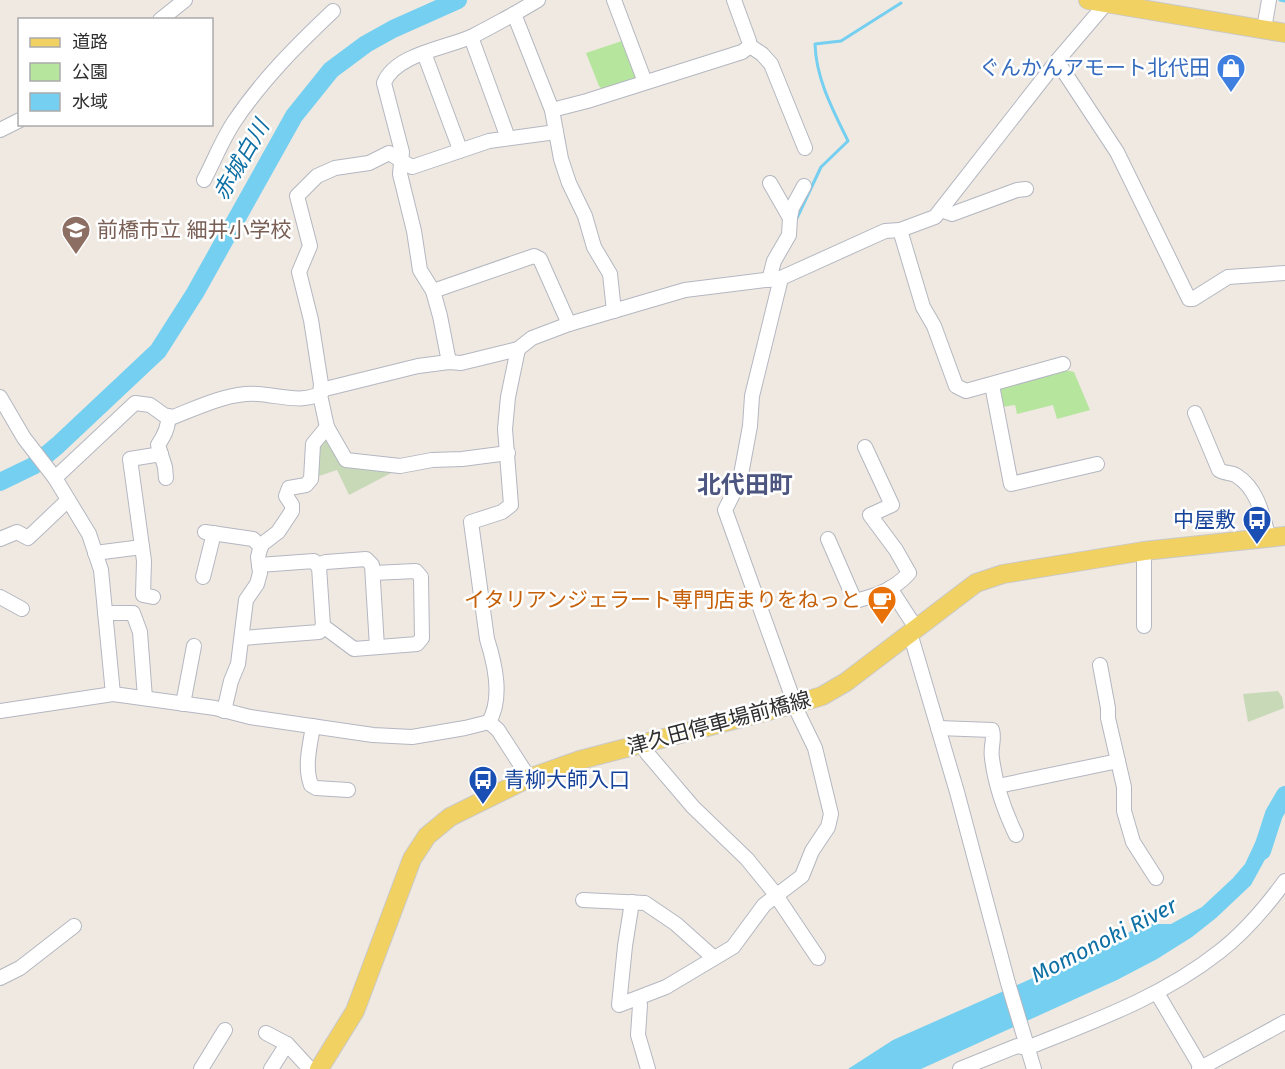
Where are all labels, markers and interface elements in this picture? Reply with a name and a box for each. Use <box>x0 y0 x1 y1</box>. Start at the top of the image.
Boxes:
legend <box>18 18 213 126</box>
text: 道路 <box>72 31 108 53</box>
shop icon: ぐんかんアモート北代田 <box>1215 52 1247 94</box>
place label: ぐんかんアモート北代田 <box>979 55 1210 81</box>
text: 公園 <box>72 61 108 83</box>
text: 水域 <box>72 91 108 113</box>
water label: 赤城白川 <box>207 113 276 205</box>
school or university icon: 前橋市立 細井小学校 <box>60 214 92 256</box>
place label: 前橋市立 細井小学校 <box>97 217 292 243</box>
district label: 北代田町 <box>697 471 793 499</box>
bus stop icon: 中屋敷 <box>1241 504 1273 546</box>
place label: 中屋敷 <box>1173 507 1236 533</box>
cafe icon: イタリアンジェラート専門店まりをねっと <box>866 584 898 626</box>
place label: イタリアンジェラート専門店まりをねっと <box>464 587 861 613</box>
street label: 津久田停車場前橋線 <box>624 686 814 760</box>
bus stop icon: 青柳大師入口 <box>467 764 499 806</box>
place label: 青柳大師入口 <box>504 767 630 793</box>
water label: Momonoki River <box>1027 891 1182 988</box>

